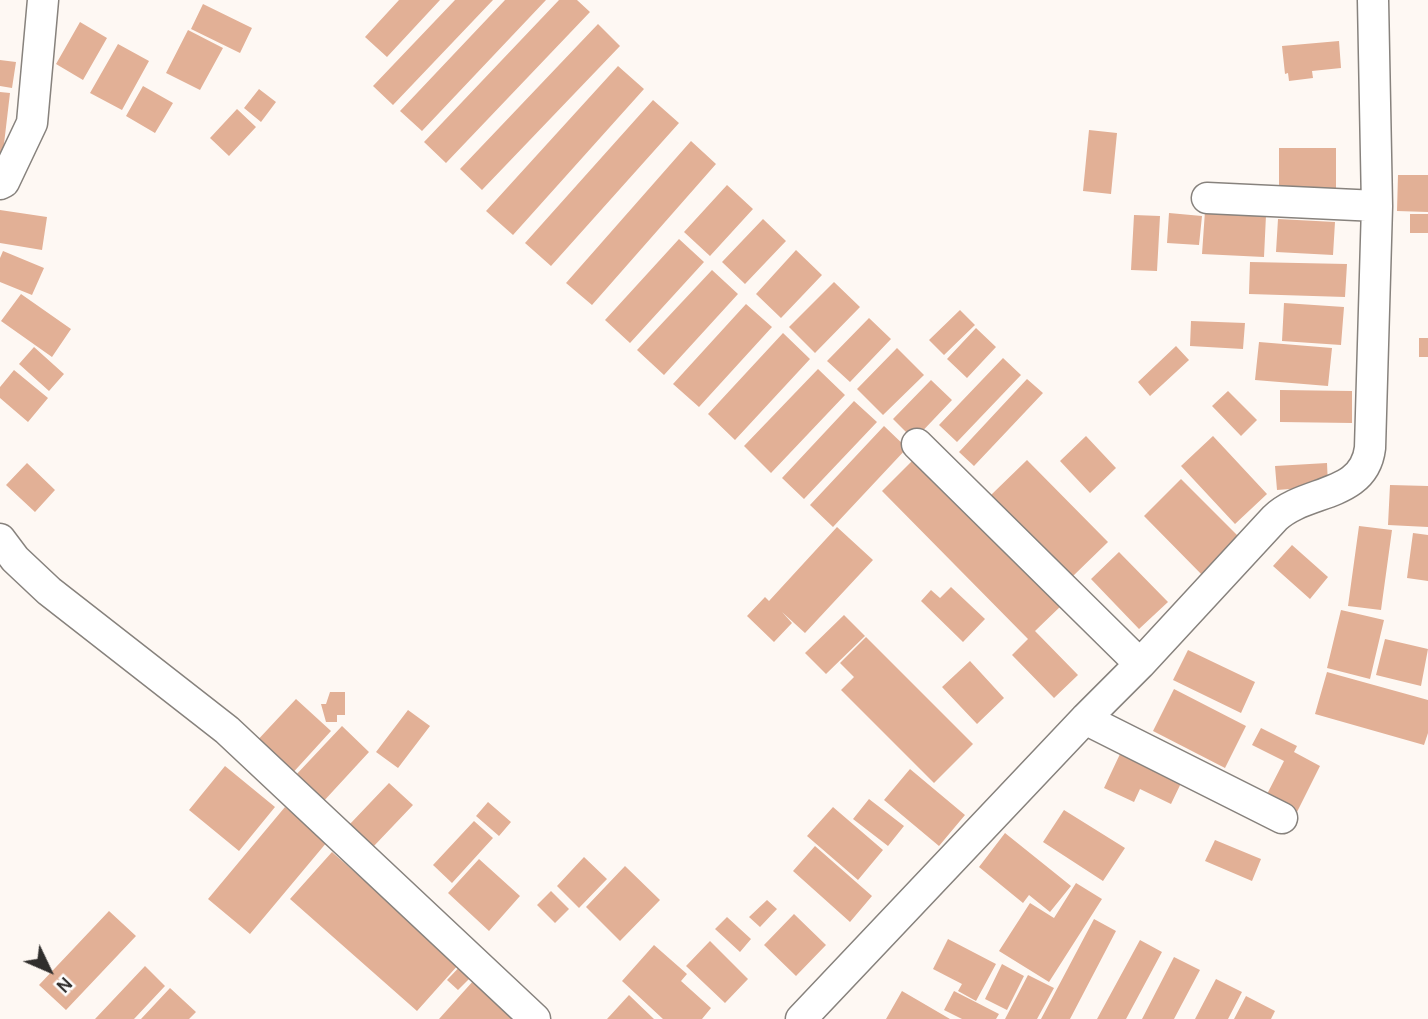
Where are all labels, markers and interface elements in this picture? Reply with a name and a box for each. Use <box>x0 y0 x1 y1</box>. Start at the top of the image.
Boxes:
north arrow <box>14 935 84 1005</box>
text: N <box>51 972 77 997</box>

